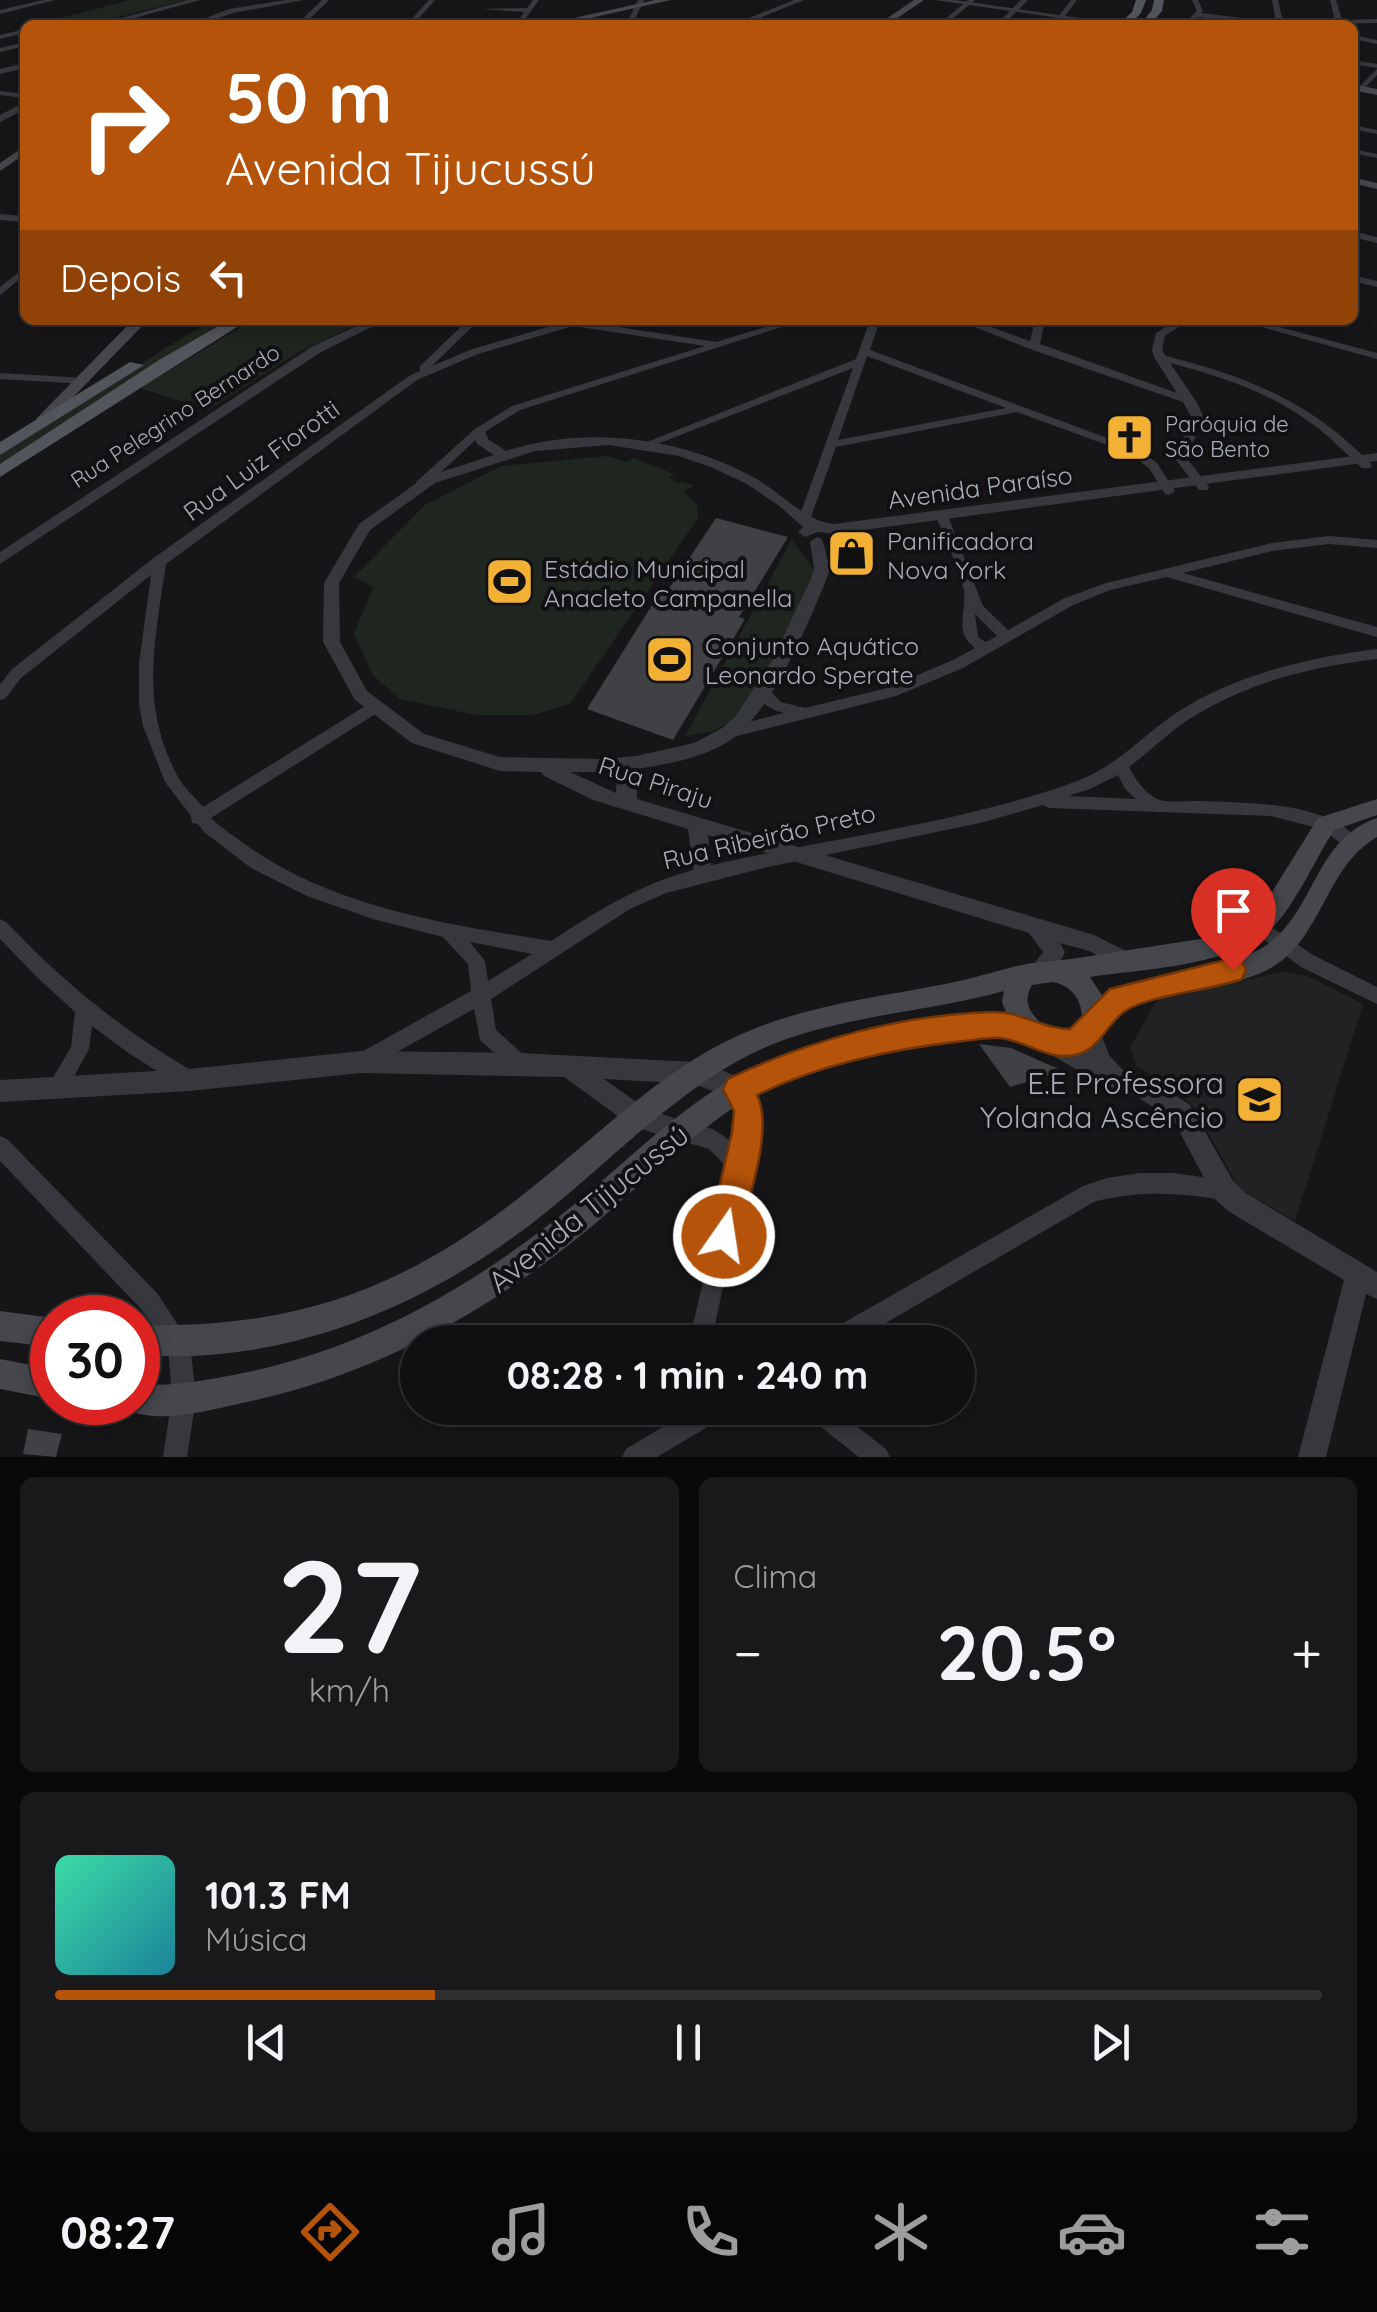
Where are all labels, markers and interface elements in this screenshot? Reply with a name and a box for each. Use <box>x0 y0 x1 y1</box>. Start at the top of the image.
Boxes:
text: 50 m <box>225 53 392 141</box>
icon: right <box>60 60 190 190</box>
text: Avenida Tijucussú <box>225 140 596 196</box>
icon: left <box>201 250 256 305</box>
text: Depois <box>60 254 181 302</box>
street label: Rua Pelegrino Bernardo <box>65 338 285 494</box>
street label: Rua Luiz Fiorotti <box>177 393 345 527</box>
place label: Paróquia de São Bento <box>1165 410 1289 463</box>
church icon: Paróquia de São Bento <box>1104 411 1156 463</box>
street label: Avenida Paraíso <box>886 459 1074 515</box>
place label: Panificadora Nova York <box>887 525 1034 585</box>
shop icon: Panificadora Nova York <box>826 528 878 580</box>
place label: Estádio Municipal Anacleto Campanella <box>544 553 792 613</box>
sports icon: Estádio Municipal Anacleto Campanella <box>483 556 535 608</box>
place label: Conjunto Aquático Leonardo Sperate <box>705 630 919 690</box>
sports icon: Conjunto Aquático Leonardo Sperate <box>644 633 696 685</box>
street label: Rua Piraju <box>595 749 717 815</box>
street label: Rua Ribeirão Preto <box>660 796 878 876</box>
pin <box>1191 868 1276 971</box>
icon: arrive <box>1206 883 1261 938</box>
place label: E.E Professora Yolanda Ascêncio <box>980 1064 1224 1136</box>
school or university icon: E.E Professora Yolanda Ascêncio <box>1233 1074 1285 1126</box>
street label: Avenida Tijucussú <box>480 1115 696 1301</box>
position arrow <box>672 1184 776 1288</box>
speed limit sign: 30 <box>30 1295 160 1425</box>
text: 08:28 · 1 min · 240 m <box>507 1351 868 1399</box>
text: 27 <box>277 1523 422 1686</box>
text: Clima <box>734 1556 817 1596</box>
text: 20.5° <box>937 1605 1117 1699</box>
text: − <box>734 1618 762 1687</box>
text: + <box>1291 1618 1322 1687</box>
text: km/h <box>309 1670 390 1710</box>
text: 101.3 FM <box>205 1871 351 1919</box>
text: Música <box>205 1919 308 1959</box>
icon: previous <box>239 2015 294 2070</box>
icon: pause <box>661 2015 716 2070</box>
icon: next <box>1083 2015 1138 2070</box>
icon: directions <box>295 2197 365 2267</box>
icon: music <box>486 2197 556 2267</box>
icon: phone <box>676 2197 746 2267</box>
icon: climate <box>866 2197 936 2267</box>
icon: car <box>1057 2197 1127 2267</box>
icon: filters <box>1247 2197 1317 2267</box>
text: 08:27 <box>60 2204 175 2260</box>

